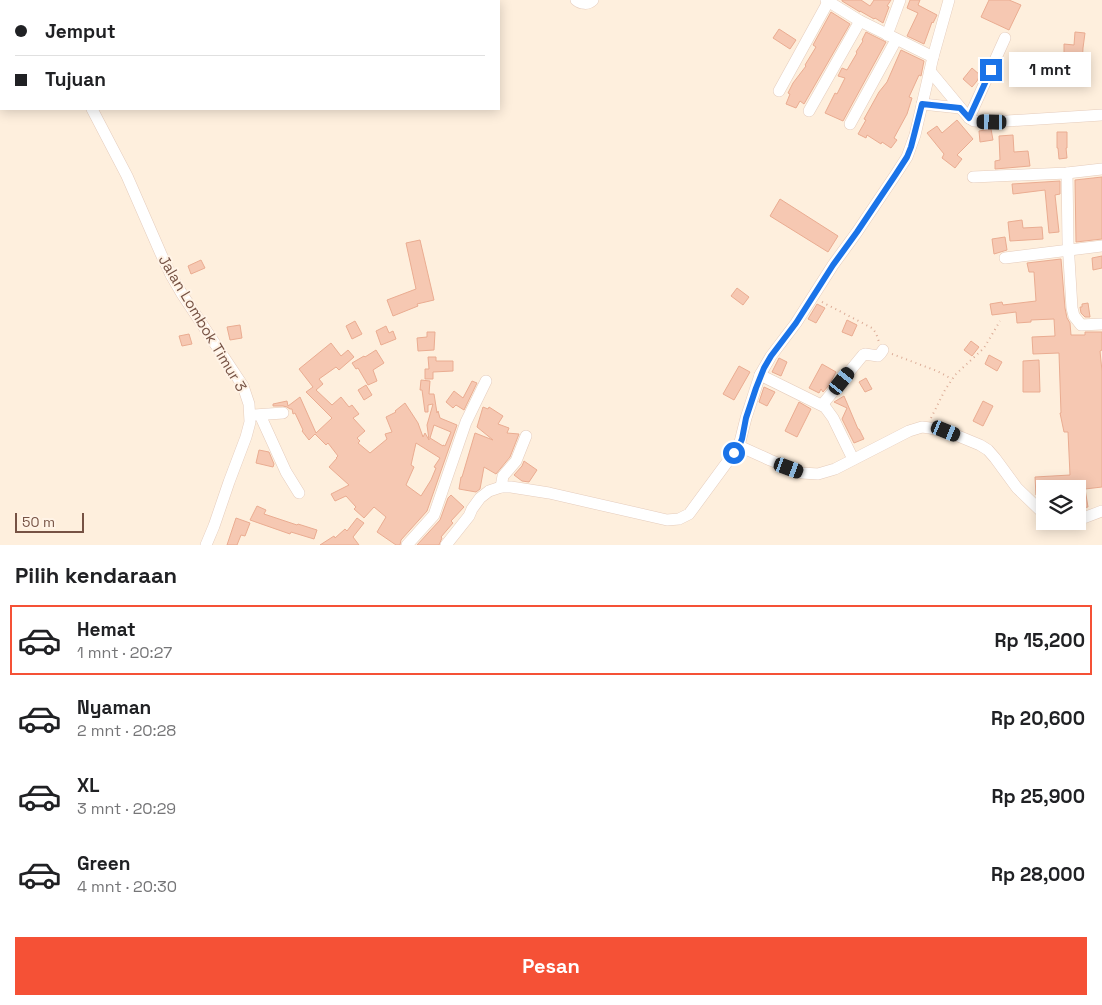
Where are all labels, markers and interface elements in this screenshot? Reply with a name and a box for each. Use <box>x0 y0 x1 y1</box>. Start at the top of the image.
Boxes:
text: Jemput <box>45 19 116 44</box>
callout: 1 mnt <box>1008 52 1091 88</box>
route end <box>980 59 1002 81</box>
text: 1 mnt <box>1029 59 1071 80</box>
text: Tujuan <box>45 67 106 92</box>
car <box>976 114 1007 130</box>
street label: Jalan Lombok Timur 3 <box>155 251 251 395</box>
car <box>826 365 857 397</box>
car <box>929 418 962 444</box>
route start <box>723 442 745 464</box>
car <box>772 456 805 480</box>
map controls <box>1036 480 1086 530</box>
button: layers <box>1036 480 1086 530</box>
scale bar <box>15 510 84 533</box>
text: 50 m <box>22 513 55 531</box>
text: Pilih kendaraan <box>15 561 177 589</box>
text: Hemat <box>77 617 136 642</box>
icon: car <box>17 618 62 663</box>
text: Rp 15,200 <box>995 628 1085 653</box>
text: 1 mnt · 20:27 <box>77 642 172 663</box>
text: Nyaman <box>77 695 151 720</box>
icon: car <box>17 696 62 741</box>
text: Rp 20,600 <box>991 706 1085 731</box>
text: 2 mnt · 20:28 <box>77 720 176 741</box>
text: XL <box>77 773 100 798</box>
icon: car <box>17 774 62 819</box>
text: Rp 25,900 <box>991 784 1085 809</box>
text: 3 mnt · 20:29 <box>77 798 176 819</box>
text: Green <box>77 851 130 876</box>
icon: car <box>17 852 62 897</box>
text: Rp 28,000 <box>991 862 1085 887</box>
text: 4 mnt · 20:30 <box>77 876 177 897</box>
button: Pesan <box>15 937 1087 995</box>

